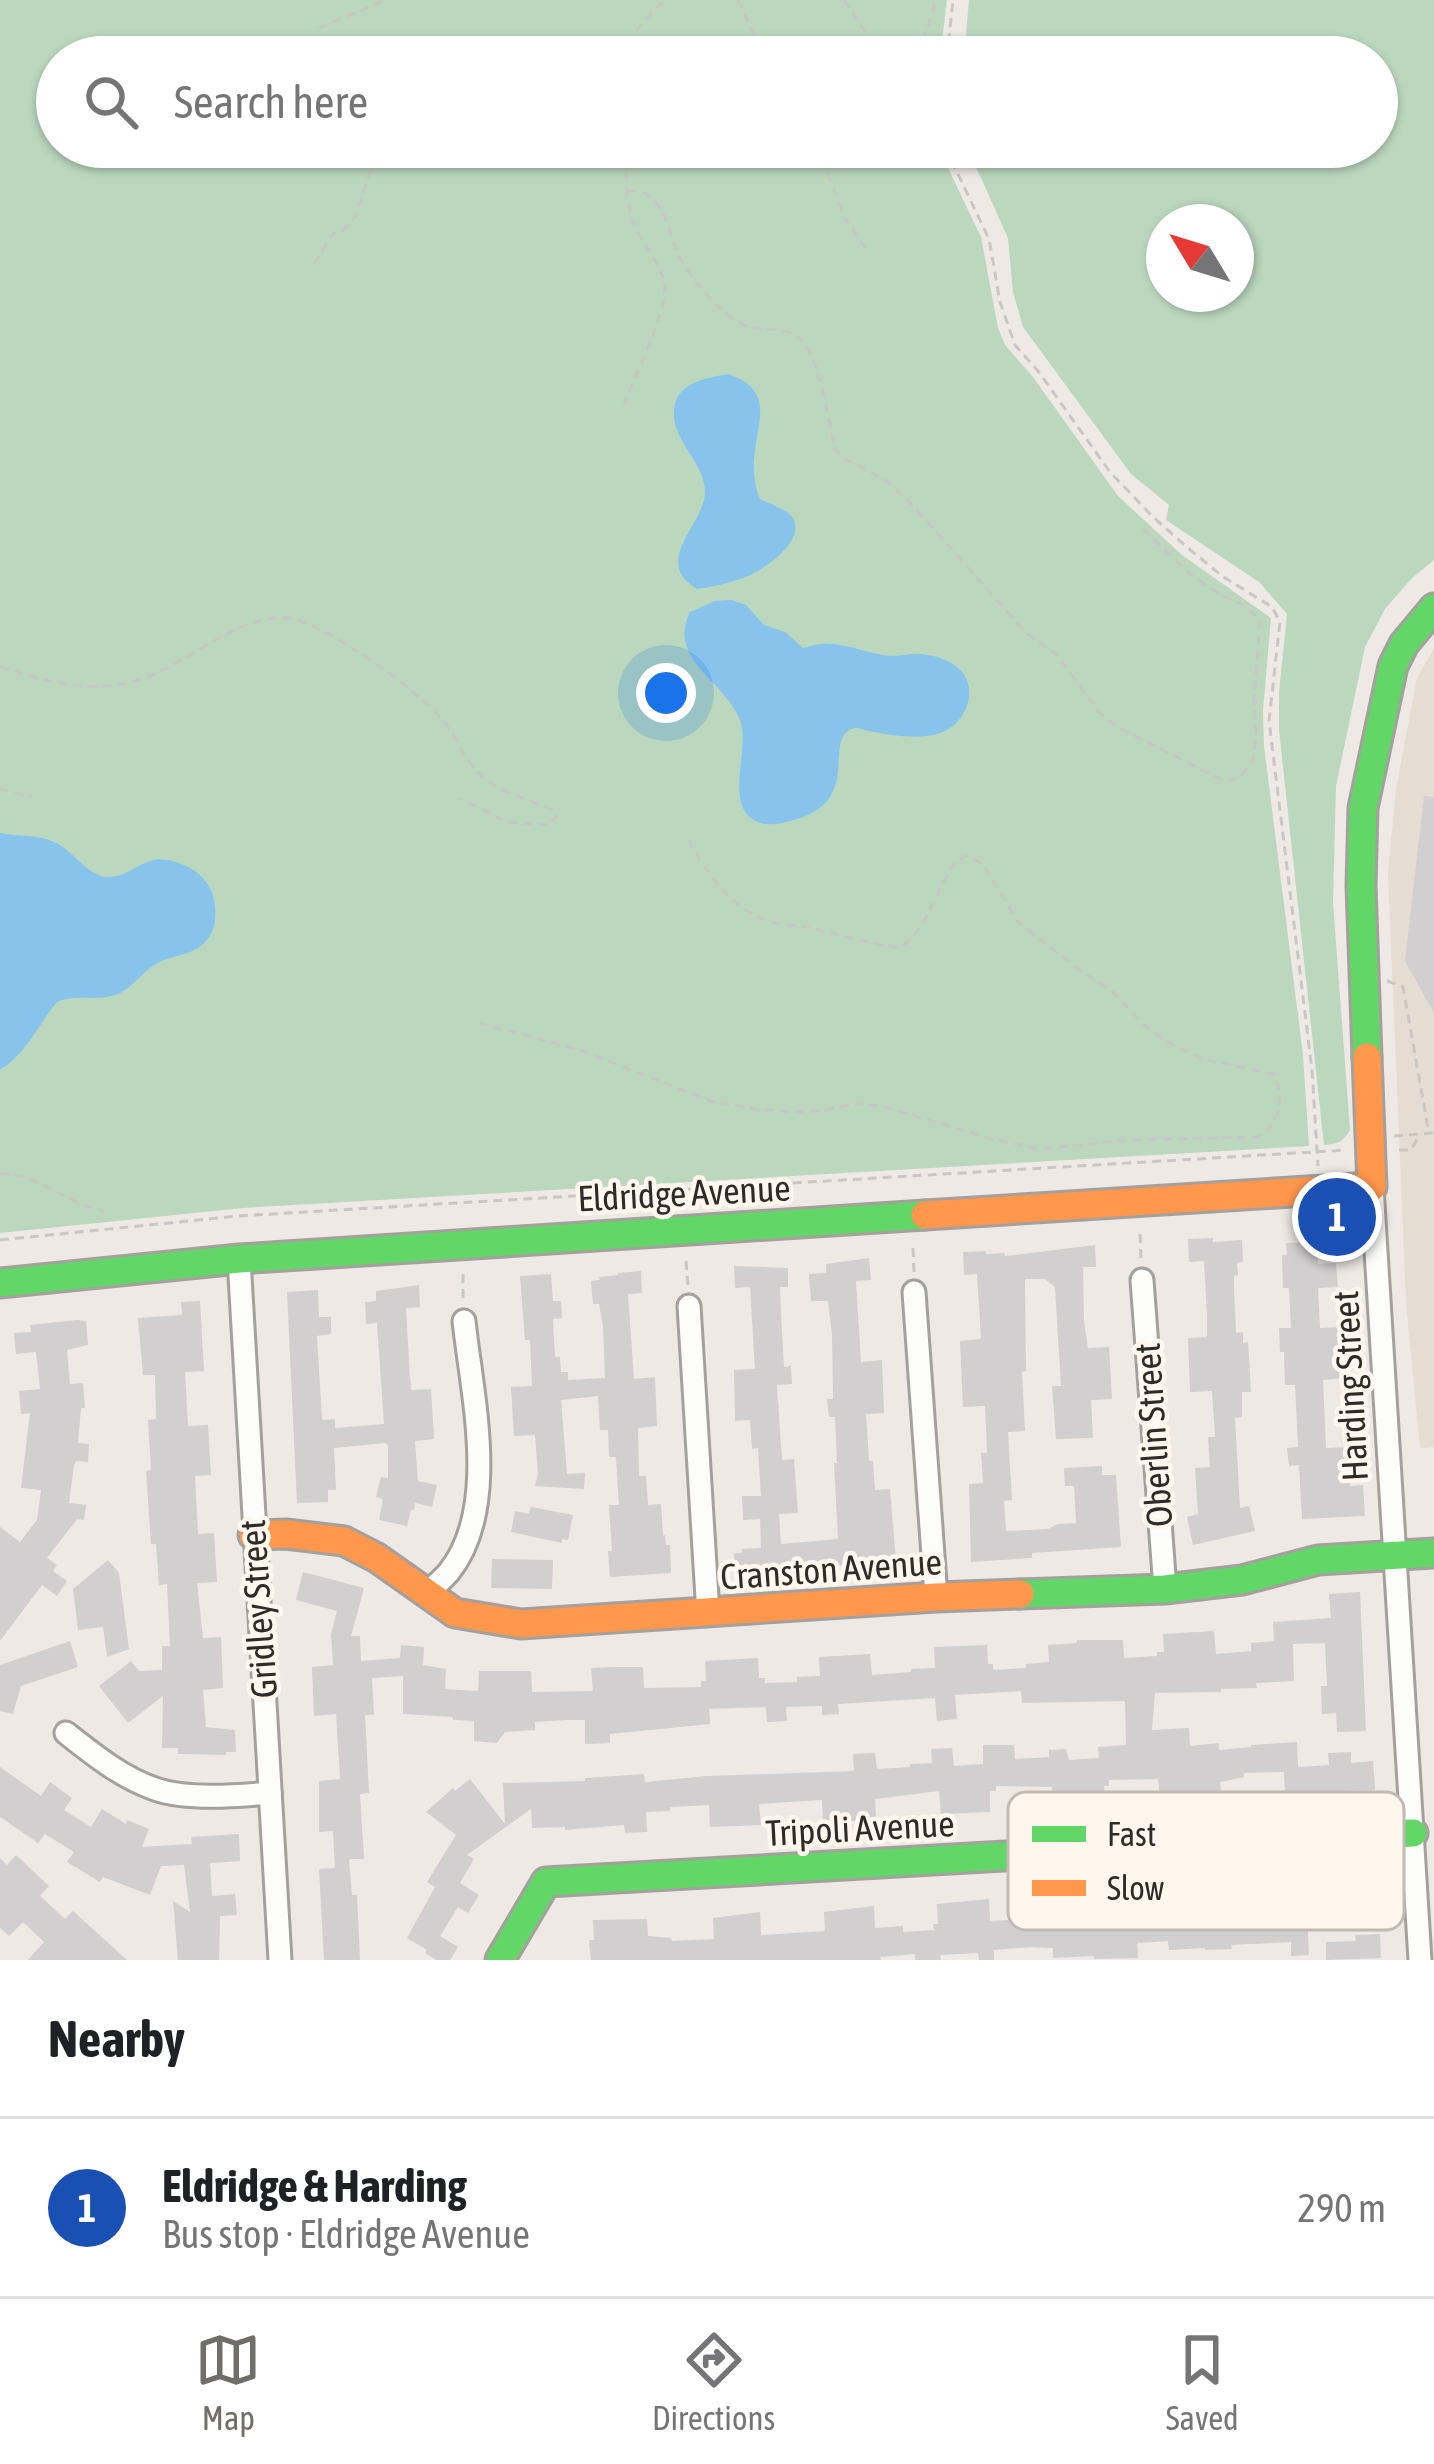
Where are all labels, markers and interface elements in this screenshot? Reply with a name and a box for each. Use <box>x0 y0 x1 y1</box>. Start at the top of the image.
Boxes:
search box <box>36 36 1398 168</box>
icon: search <box>78 69 144 135</box>
text: Search here <box>174 76 368 128</box>
north arrow <box>1146 204 1254 312</box>
your location <box>636 663 696 723</box>
street label: Eldridge Avenue <box>576 1166 792 1220</box>
pin: 1 <box>1298 1172 1376 1262</box>
street label: Harding Street <box>1324 1290 1376 1482</box>
street label: Oberlin Street <box>1126 1342 1180 1528</box>
street label: Gridley Street <box>231 1518 285 1700</box>
street label: Cranston Avenue <box>719 1540 943 1598</box>
legend <box>1008 1792 1404 1930</box>
street label: Tripoli Avenue <box>765 1802 955 1854</box>
text: Fast <box>1107 1815 1156 1853</box>
text: Slow <box>1107 1869 1164 1907</box>
text: Nearby <box>48 2009 185 2068</box>
text: Eldridge & Harding <box>162 2160 467 2212</box>
text: 1 <box>78 2186 96 2230</box>
text: 290 m <box>1298 2186 1386 2230</box>
text: Bus stop · Eldridge Avenue <box>162 2212 530 2256</box>
tab: Map <box>195 2327 261 2437</box>
tab: Directions <box>652 2327 775 2437</box>
tab: Saved <box>1166 2327 1239 2437</box>

